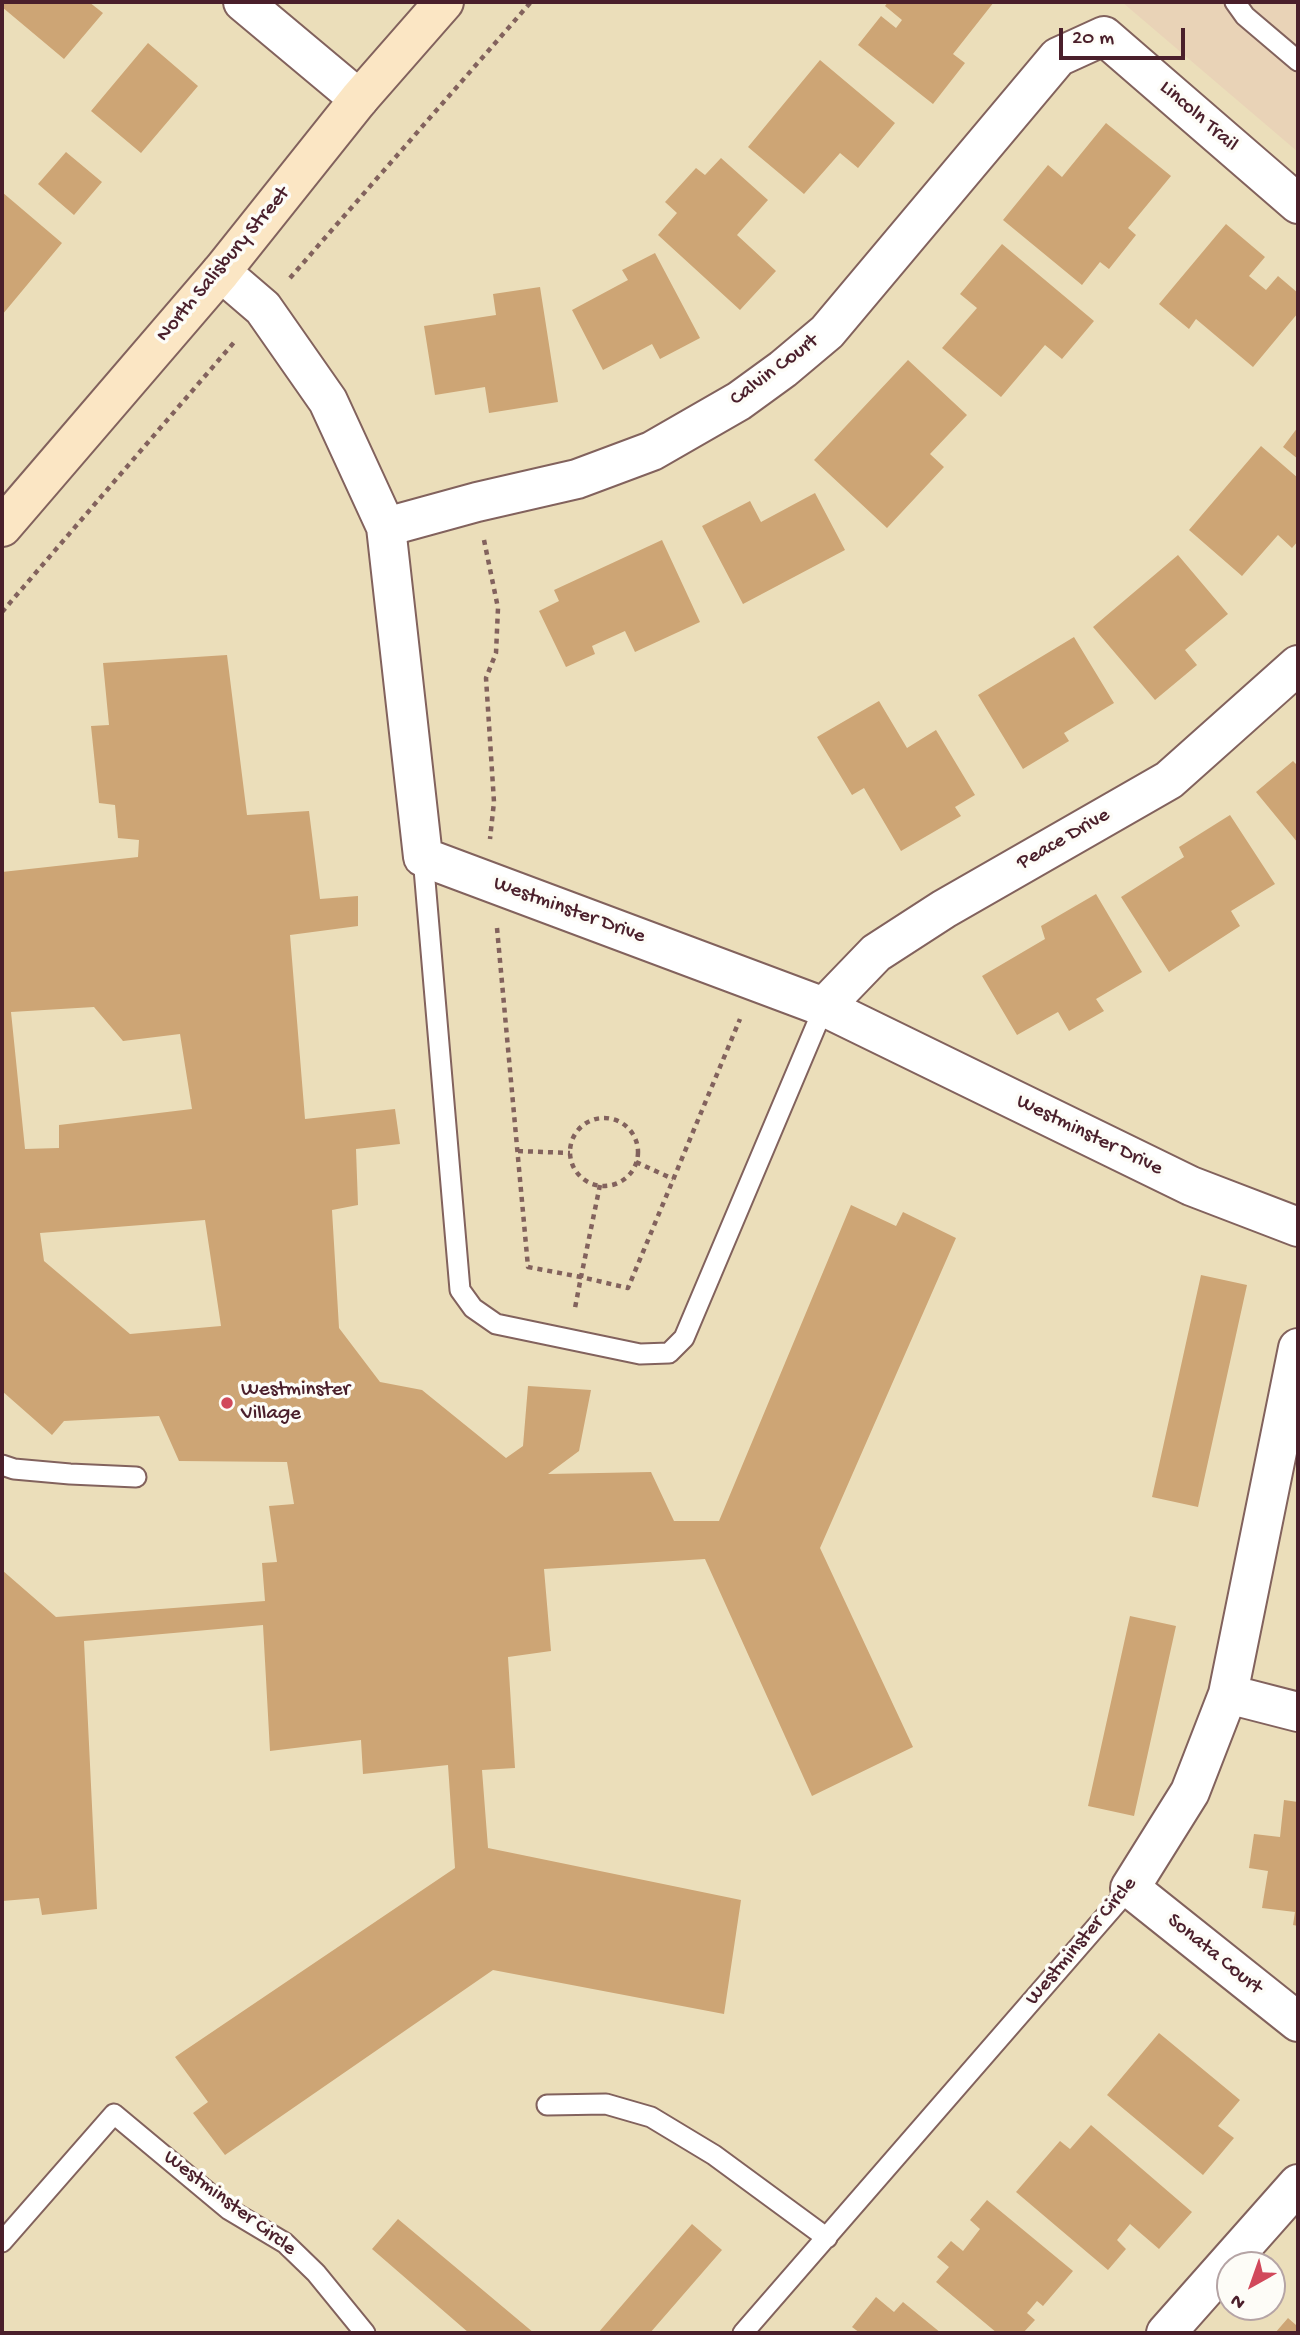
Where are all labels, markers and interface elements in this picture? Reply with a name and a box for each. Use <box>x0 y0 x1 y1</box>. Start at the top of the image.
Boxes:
scale bar <box>1062 14 1188 58</box>
text: 20 m <box>1072 27 1114 52</box>
street label: Lincoln Trail <box>1153 76 1243 158</box>
street label: North Salisbury Street <box>152 182 296 348</box>
street label: Calvin Court <box>726 329 824 413</box>
street label: Peace Drive <box>1013 803 1115 877</box>
street label: Westminster Drive <box>490 872 648 950</box>
street label: Westminster Drive <box>1012 1090 1166 1182</box>
place label: Westminster Village <box>241 1378 350 1428</box>
marker: Westminster Village <box>219 1395 235 1411</box>
street label: Westminster Circle <box>1021 1873 1143 2011</box>
street label: Sonata Court <box>1161 1909 1267 2001</box>
street label: Westminster Circle <box>158 2146 300 2262</box>
north arrow <box>1216 2251 1286 2321</box>
text: N <box>1226 2288 1251 2314</box>

